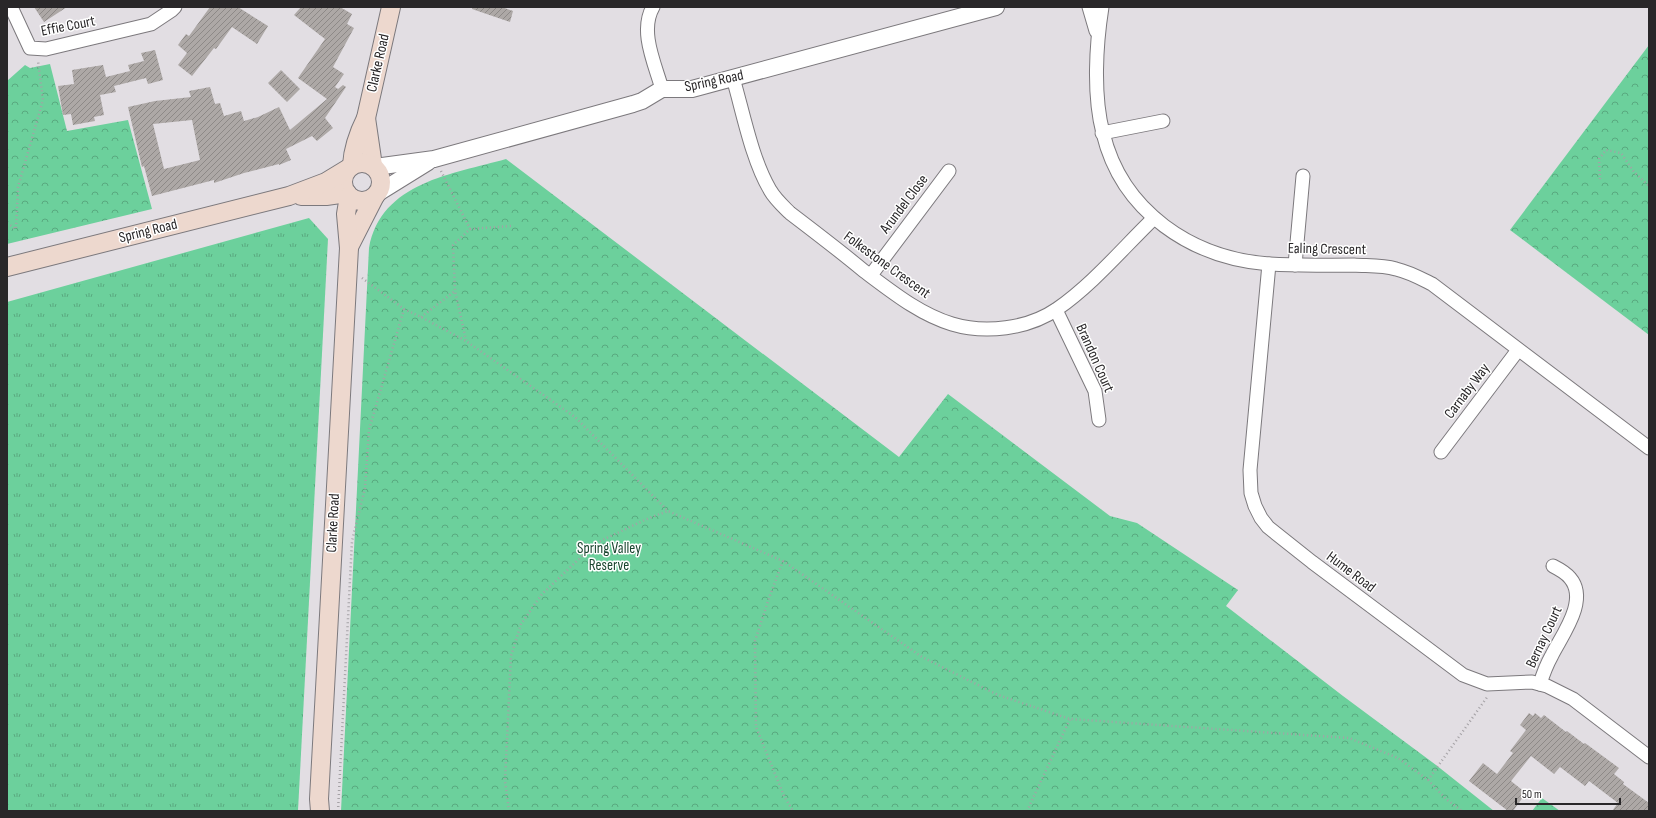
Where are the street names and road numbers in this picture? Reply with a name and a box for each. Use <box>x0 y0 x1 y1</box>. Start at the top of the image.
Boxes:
street label: Effie Court <box>39 11 97 41</box>
street label: Clarke Road <box>362 32 394 94</box>
street label: Spring Road <box>683 66 745 96</box>
street label: Arundel Close <box>875 171 932 238</box>
street label: Spring Road <box>117 215 179 247</box>
street label: Folkestone Crescent <box>840 227 934 303</box>
street label: Ealing Crescent <box>1288 239 1367 259</box>
street label: Brandon Court <box>1071 321 1119 396</box>
street label: Carnaby Way <box>1440 359 1494 422</box>
street label: Clarke Road <box>322 493 344 553</box>
street label: Hume Road <box>1323 547 1379 597</box>
street label: Bernay Court <box>1521 603 1567 671</box>

